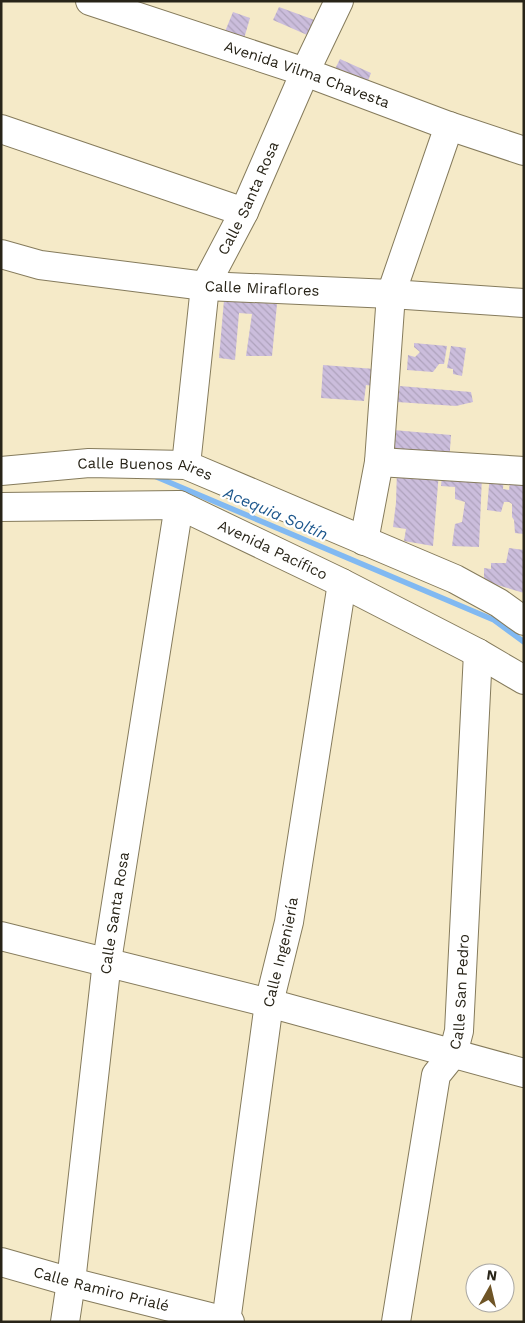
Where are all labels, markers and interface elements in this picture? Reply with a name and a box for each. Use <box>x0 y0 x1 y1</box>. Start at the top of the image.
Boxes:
street label: Avenida Vilma Chavesta <box>222 37 393 112</box>
street label: Calle Santa Rosa <box>214 138 283 258</box>
street label: Calle Miraflores <box>204 277 320 300</box>
street label: Calle Buenos Aires <box>77 454 215 484</box>
water label: Acequia Soltín <box>220 483 331 544</box>
street label: Avenida Pacífico <box>215 516 330 584</box>
street label: Calle Santa Rosa <box>97 850 133 975</box>
street label: Calle Ingeniería <box>259 895 302 1009</box>
street label: Calle San Pedro <box>445 934 473 1052</box>
street label: Calle Ramiro Prialé <box>31 1263 171 1315</box>
north arrow <box>465 1263 515 1313</box>
text: N <box>486 1266 498 1284</box>

